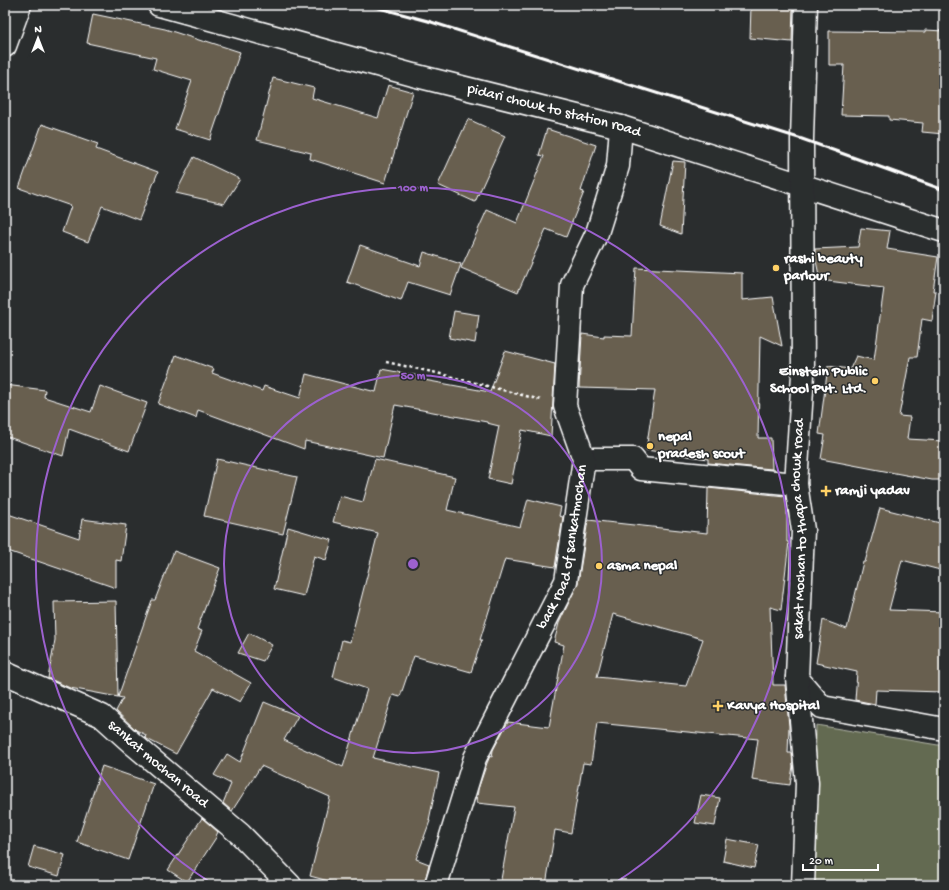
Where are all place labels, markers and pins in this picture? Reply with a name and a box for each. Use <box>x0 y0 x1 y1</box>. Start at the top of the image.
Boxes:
place label: rashi beauty parlour <box>783 250 863 285</box>
marker: rashi beauty parlour <box>771 263 781 273</box>
place label: Einstein Public School Pvt. Ltd. <box>770 363 868 398</box>
marker: Einstein Public School Pvt. Ltd. <box>870 376 880 386</box>
place label: nepal pradesh scout <box>657 428 746 463</box>
marker: nepal pradesh scout <box>645 441 655 451</box>
place label: ramji yadav <box>834 482 910 500</box>
marker: ramji yadav <box>820 485 832 497</box>
centre of rings <box>406 557 420 571</box>
place label: asma nepal <box>606 557 678 575</box>
marker: asma nepal <box>594 561 604 571</box>
place label: Kavya Hospital <box>726 697 820 715</box>
marker: Kavya Hospital <box>712 700 724 712</box>

